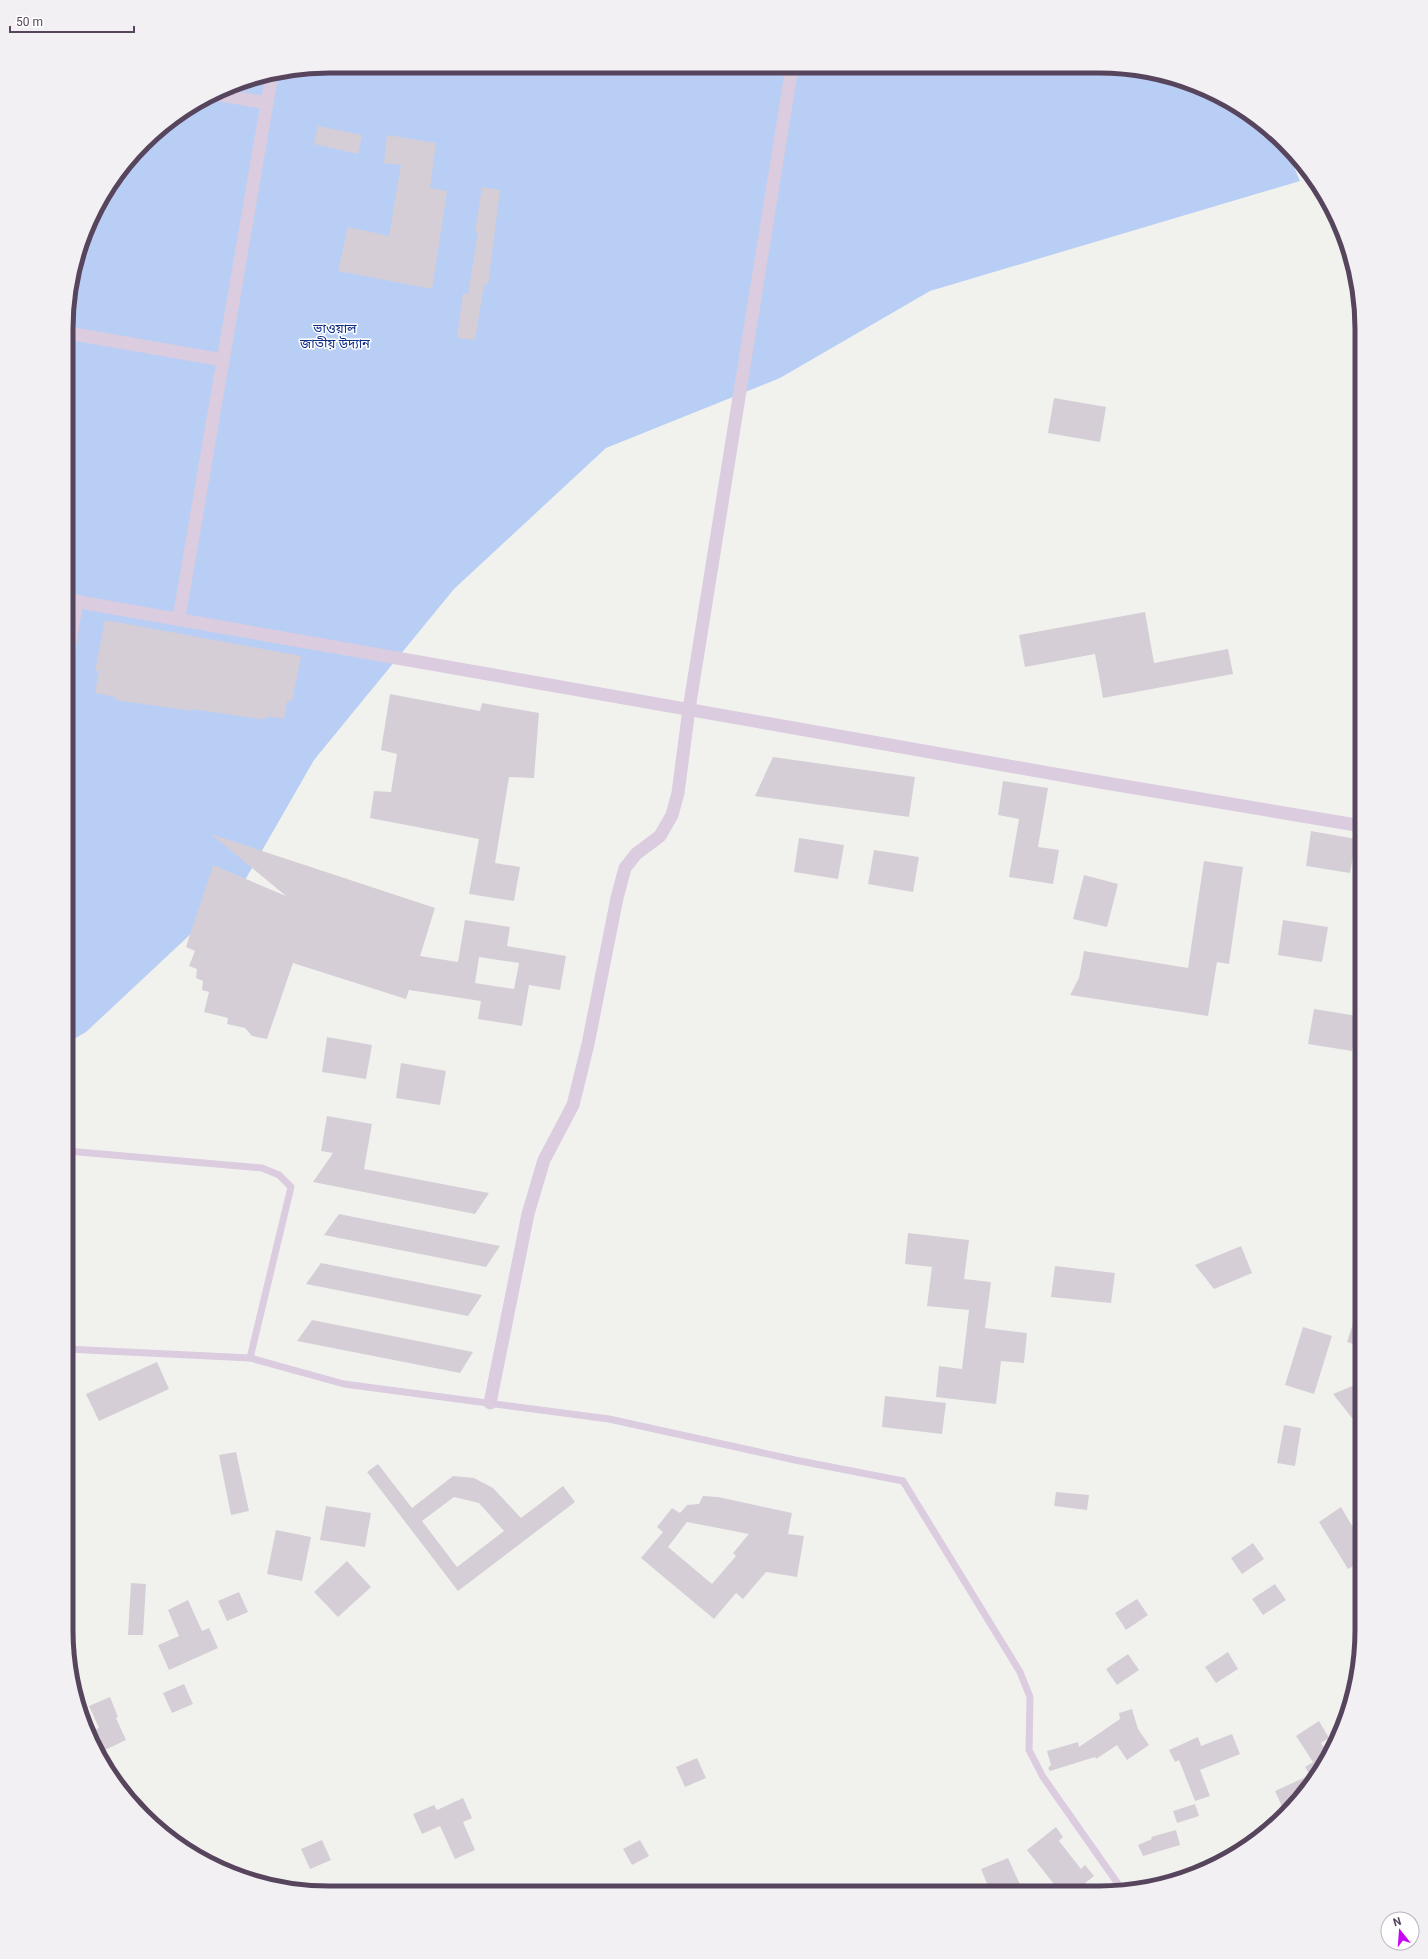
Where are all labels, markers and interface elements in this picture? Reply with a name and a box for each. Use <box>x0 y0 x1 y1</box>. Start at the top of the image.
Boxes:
scale bar <box>10 8 134 34</box>
text: 50 m <box>16 15 43 29</box>
park label: ভাওয়াল জাতীয় উদ্যান <box>299 321 370 351</box>
north arrow <box>1380 1911 1420 1951</box>
text: N <box>1392 1914 1403 1929</box>

